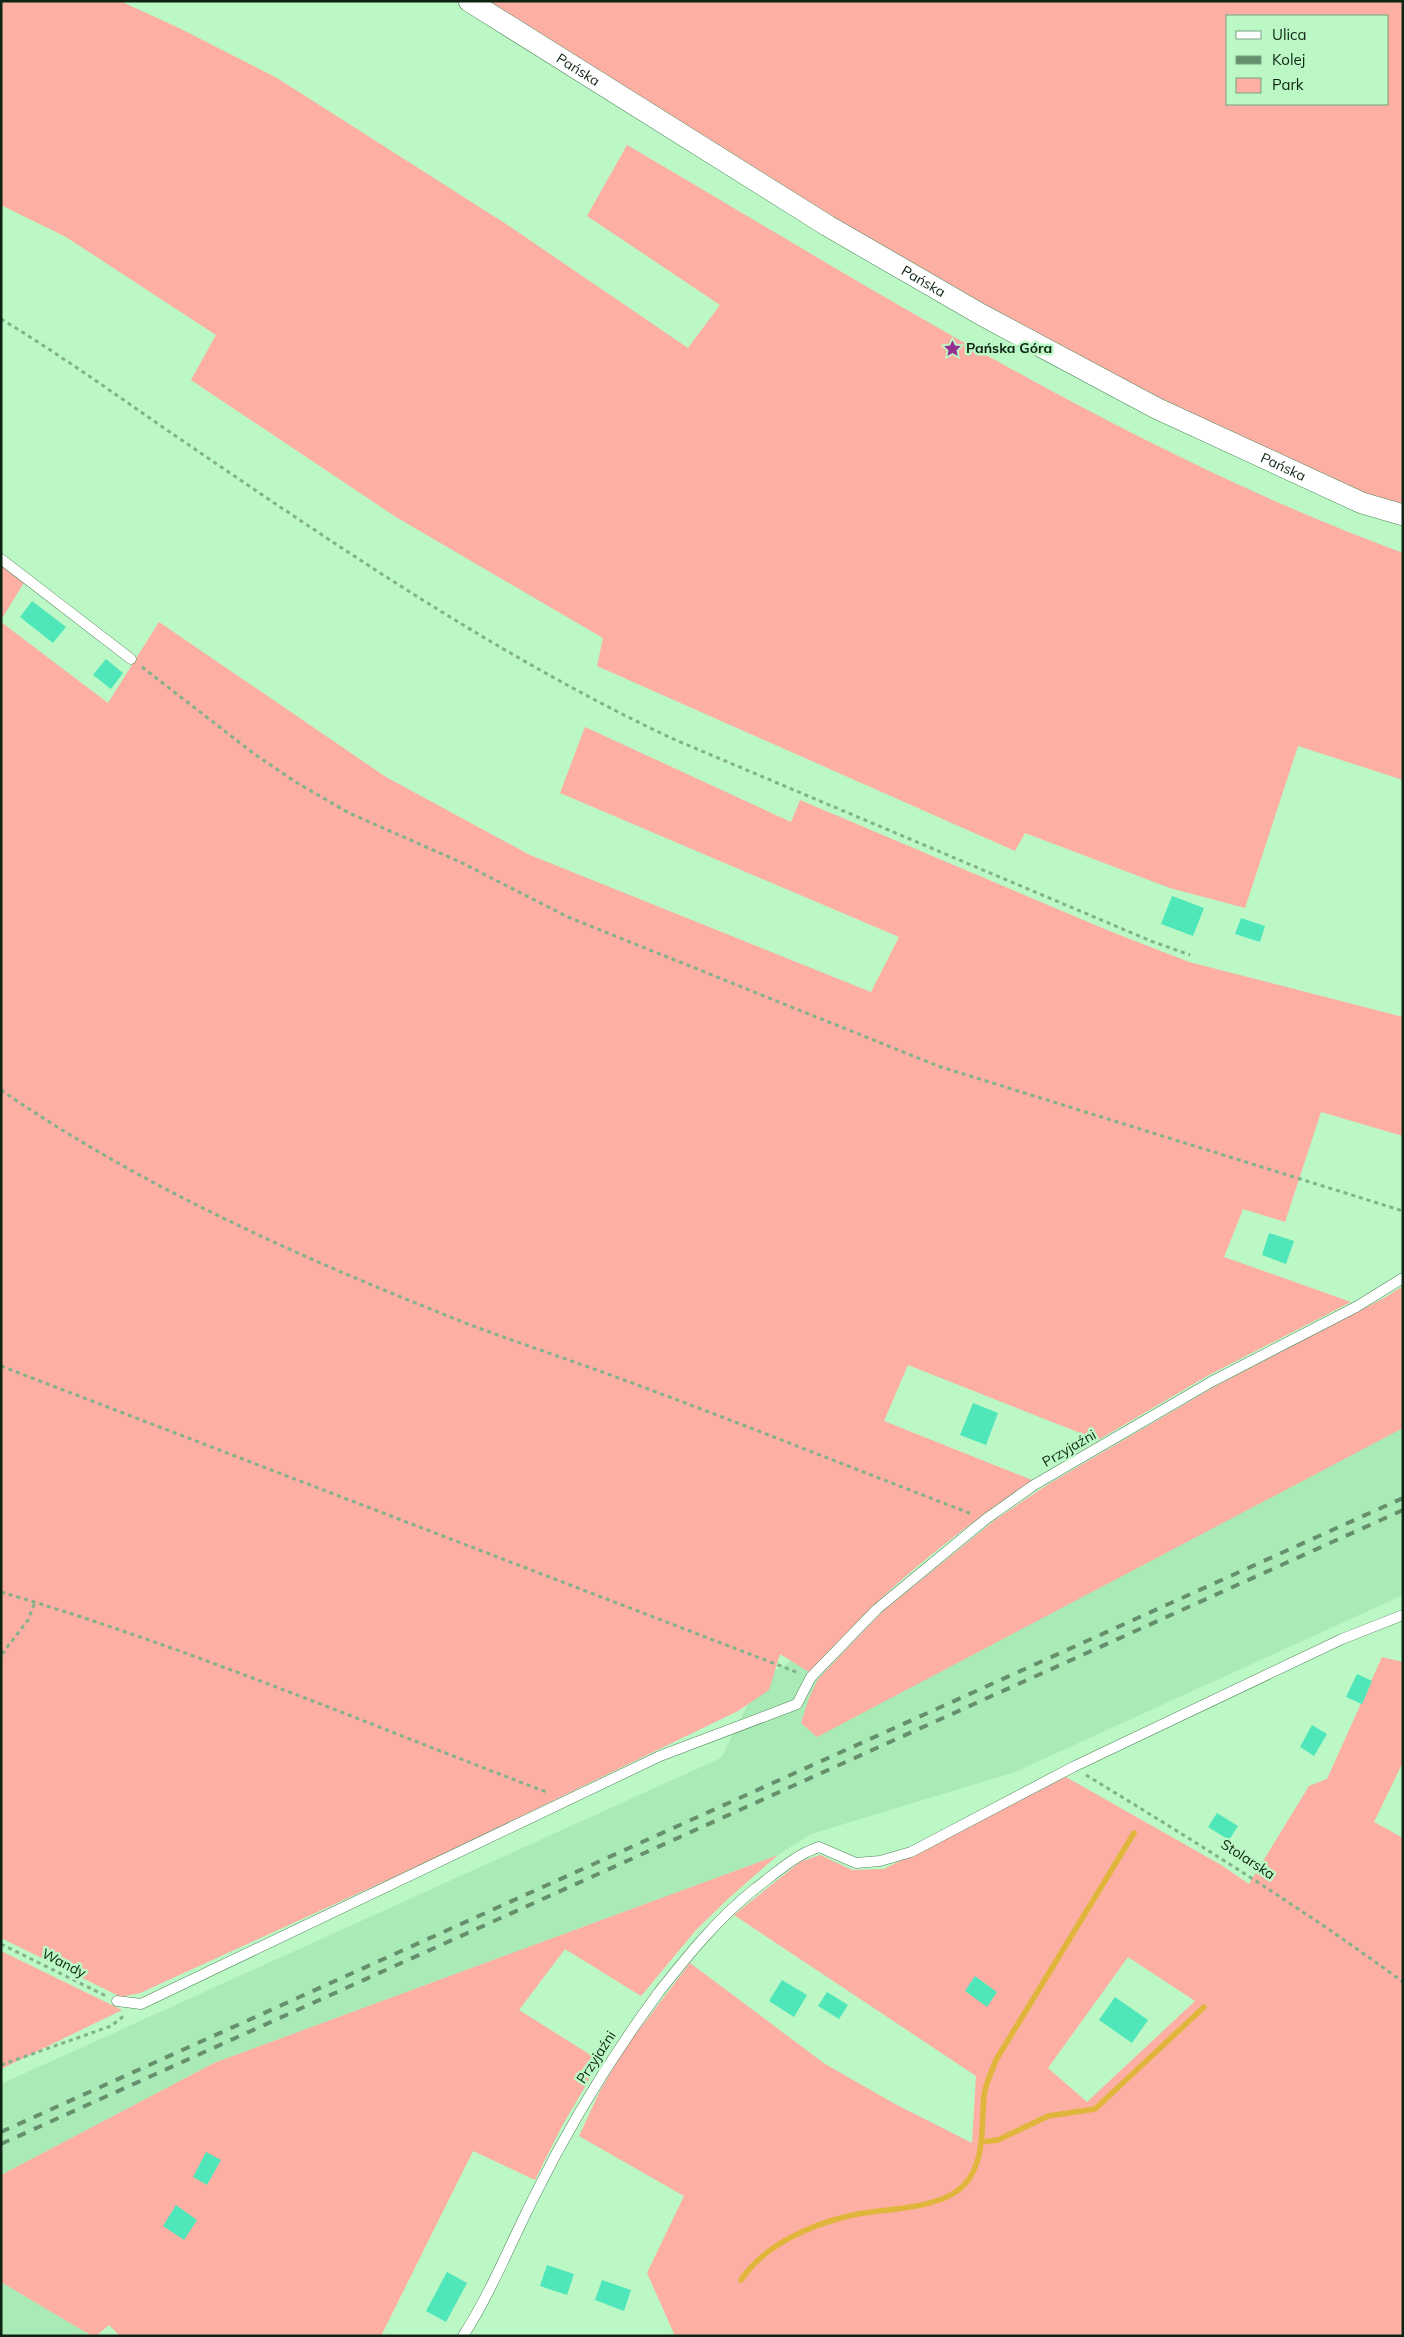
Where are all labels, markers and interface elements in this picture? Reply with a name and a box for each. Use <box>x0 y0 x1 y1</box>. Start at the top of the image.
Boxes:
legend <box>1226 15 1389 105</box>
text: Ulica <box>1272 25 1306 44</box>
street label: Pańska <box>553 49 603 90</box>
text: Kolej <box>1272 50 1305 69</box>
text: Park <box>1272 75 1304 94</box>
street label: Pańska <box>898 261 949 301</box>
place icon: Pańska Góra <box>942 338 962 358</box>
place label: Pańska Góra <box>966 339 1052 357</box>
street label: Pańska <box>1258 448 1309 485</box>
street label: Przyjaźni <box>1039 1425 1099 1471</box>
street label: Stolarska <box>1218 1835 1278 1883</box>
street label: Wandy <box>39 1944 90 1982</box>
street label: Przyjaźni <box>572 2027 620 2087</box>

